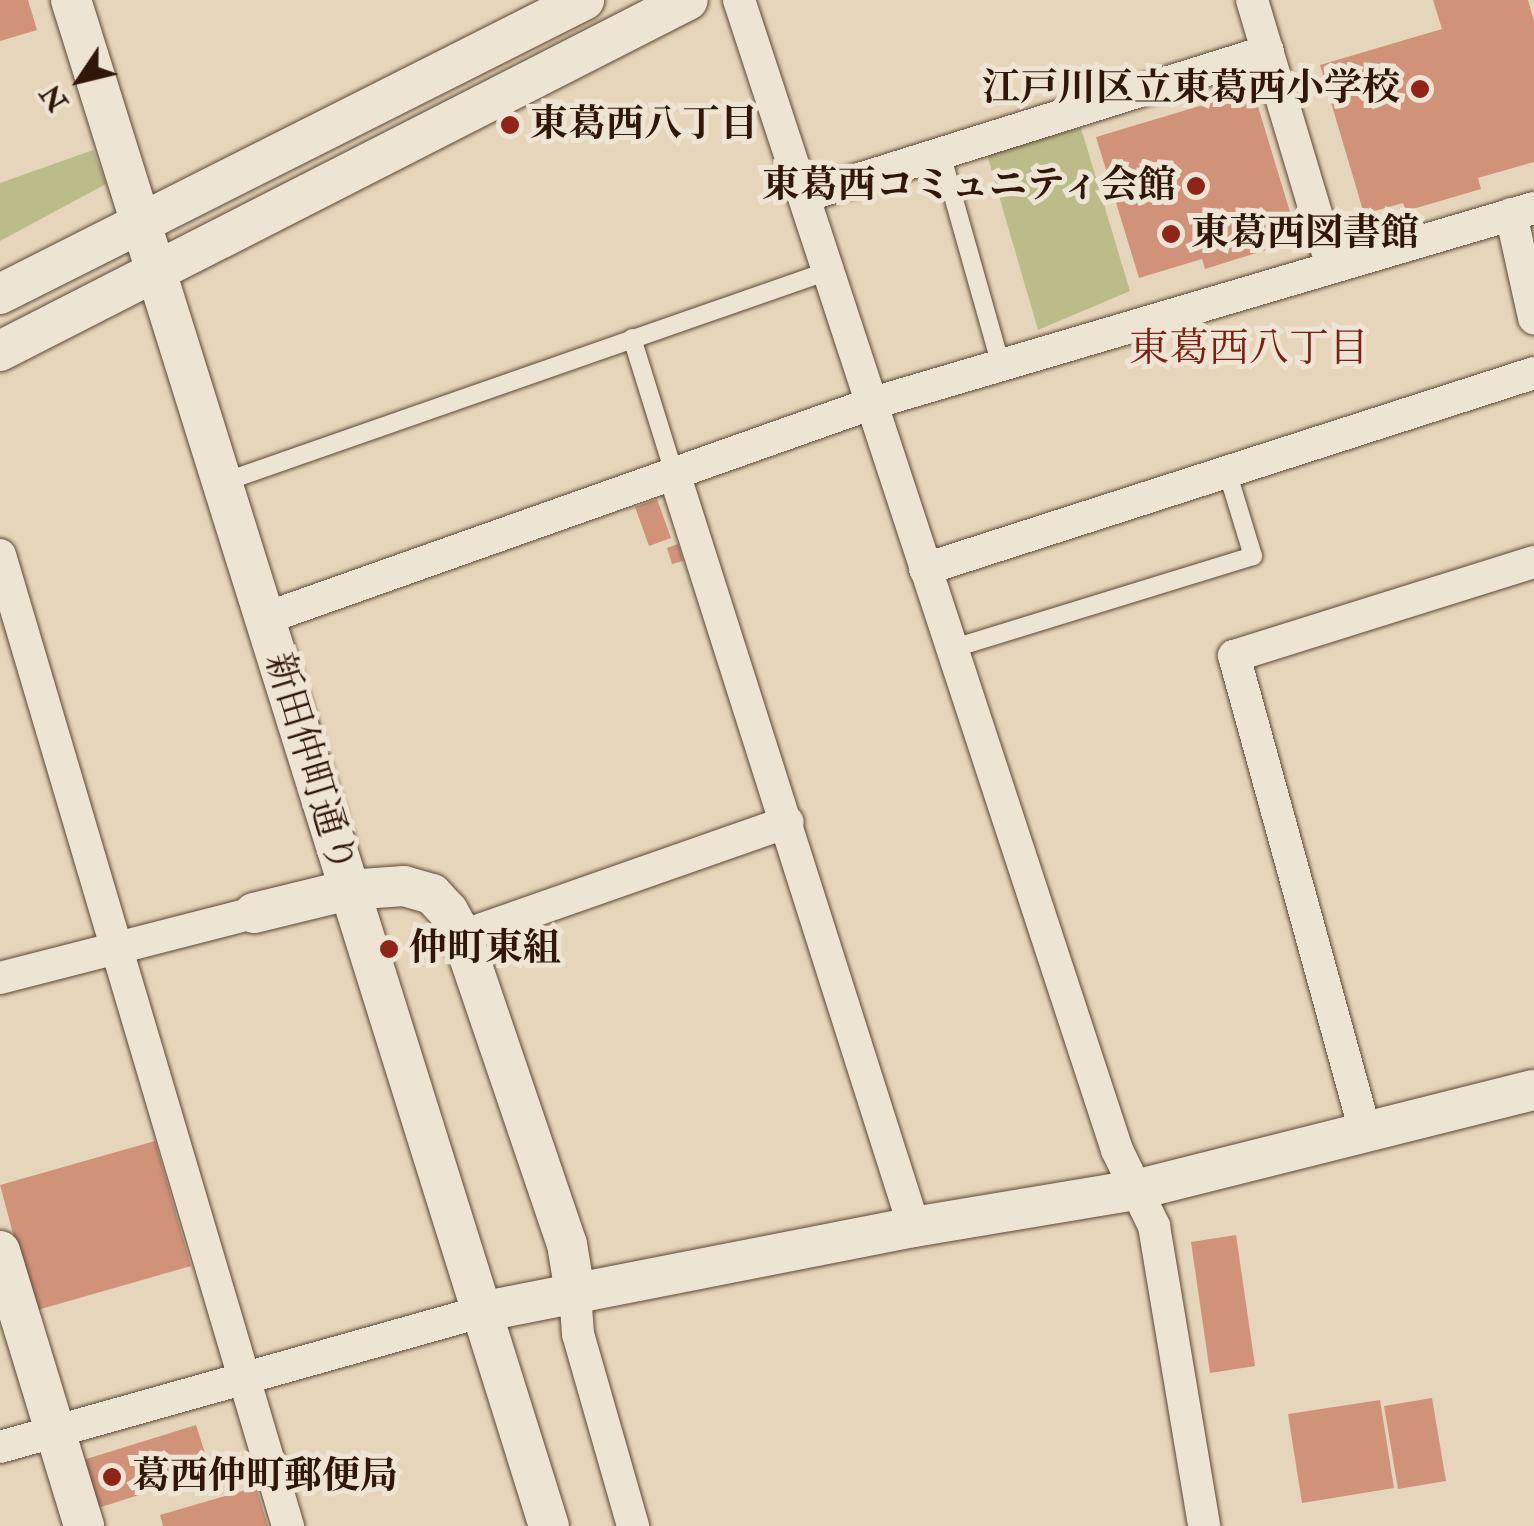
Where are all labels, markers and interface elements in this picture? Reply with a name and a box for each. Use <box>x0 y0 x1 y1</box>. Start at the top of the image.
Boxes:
north arrow <box>30 30 130 130</box>
place label: 江戸川区立東葛西小学校 <box>982 66 1400 112</box>
text: N <box>33 77 77 118</box>
marker: 江戸川区立東葛西小学校 <box>1409 78 1431 100</box>
place label: 東葛西八丁目 <box>530 102 758 148</box>
marker: 東葛西八丁目 <box>499 114 521 136</box>
place label: 東葛西コミュニティ会館 <box>758 163 1176 209</box>
marker: 東葛西コミュニティ会館 <box>1185 175 1207 197</box>
place label: 東葛西図書館 <box>1191 211 1419 257</box>
marker: 東葛西図書館 <box>1160 223 1182 245</box>
district label: 東葛西八丁目 <box>1129 325 1369 373</box>
street label: 新田仲町通り <box>255 647 365 879</box>
place label: 仲町東組 <box>409 926 561 972</box>
marker: 仲町東組 <box>378 938 400 960</box>
place label: 葛西仲町郵便局 <box>132 1454 398 1500</box>
marker: 葛西仲町郵便局 <box>101 1466 123 1488</box>

